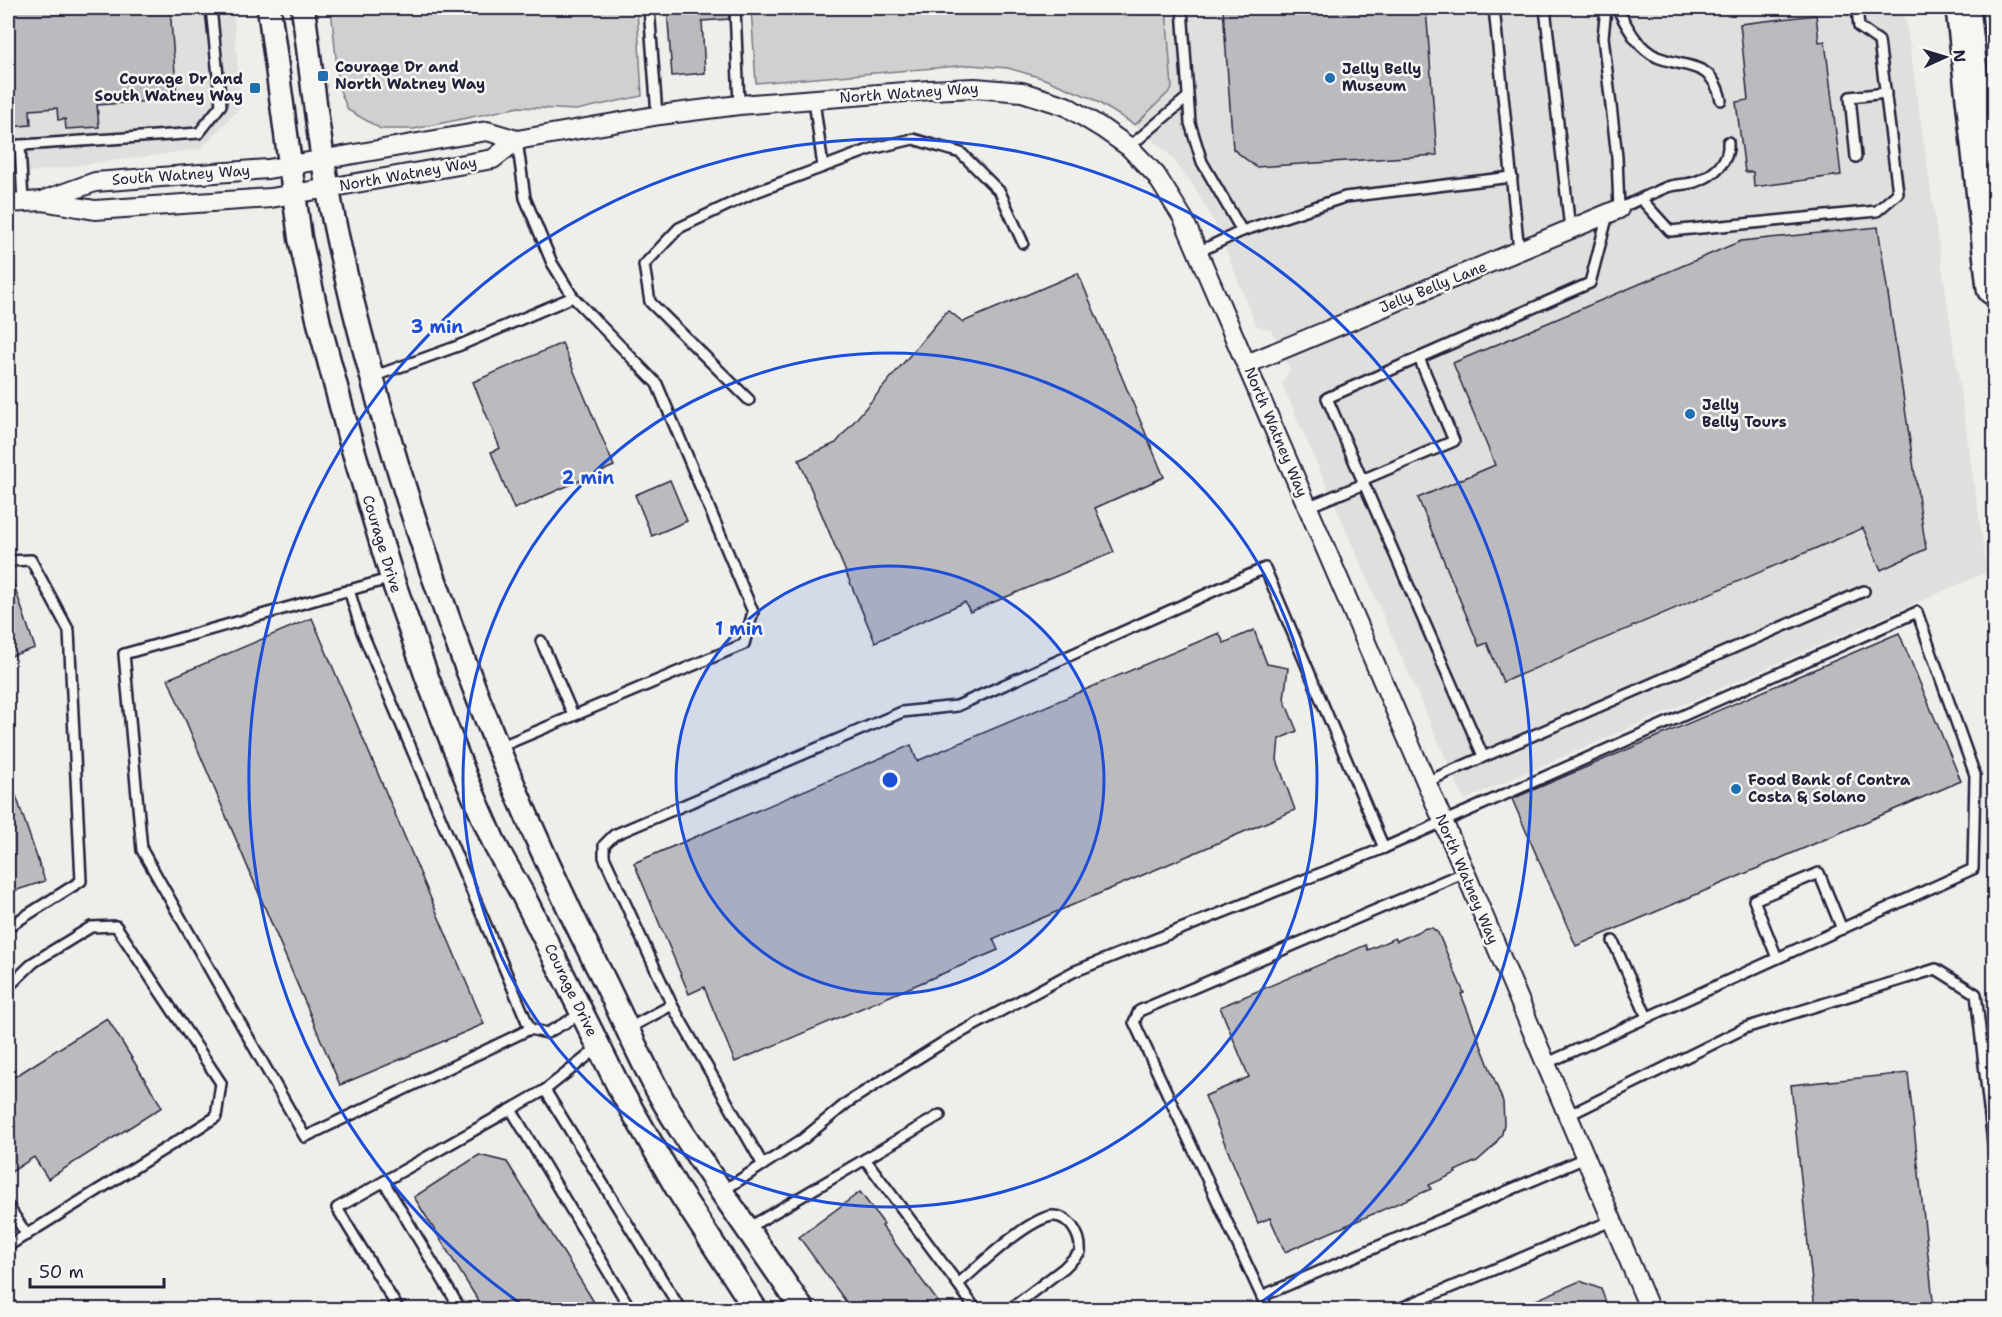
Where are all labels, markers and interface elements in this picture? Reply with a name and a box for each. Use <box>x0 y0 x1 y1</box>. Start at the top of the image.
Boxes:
north arrow <box>1915 27 1975 87</box>
text: N <box>1949 49 1970 63</box>
place label: Courage Dr and North Watney Way <box>335 57 485 94</box>
place label: Jelly Belly Museum <box>1342 59 1421 96</box>
place label: Courage Dr and South Watney Way <box>95 69 243 106</box>
marker: Courage Dr and North Watney Way <box>316 69 330 83</box>
marker: Jelly Belly Museum <box>1323 71 1337 85</box>
street label: North Watney Way <box>839 78 979 108</box>
marker: Courage Dr and South Watney Way <box>248 81 262 95</box>
street label: North Watney Way <box>338 152 478 196</box>
street label: South Watney Way <box>111 160 251 190</box>
street label: Jelly Belly Lane <box>1376 256 1490 318</box>
text: 3 min <box>411 315 463 339</box>
street label: North Watney Way <box>1240 364 1312 500</box>
place label: Jelly Belly Tours <box>1702 395 1787 432</box>
marker: Jelly Belly Tours <box>1683 407 1697 421</box>
text: 2 min <box>562 466 614 490</box>
street label: Courage Drive <box>358 493 406 595</box>
text: 1 min <box>715 617 763 641</box>
centre of rings <box>880 770 900 790</box>
place label: Food Bank of Contra Costa & Solano <box>1748 770 1911 807</box>
marker: Food Bank of Contra Costa & Solano <box>1729 782 1743 796</box>
street label: North Watney Way <box>1431 811 1503 947</box>
street label: Courage Drive <box>540 940 602 1040</box>
scale bar <box>30 1251 164 1289</box>
text: 50 m <box>39 1260 84 1284</box>

